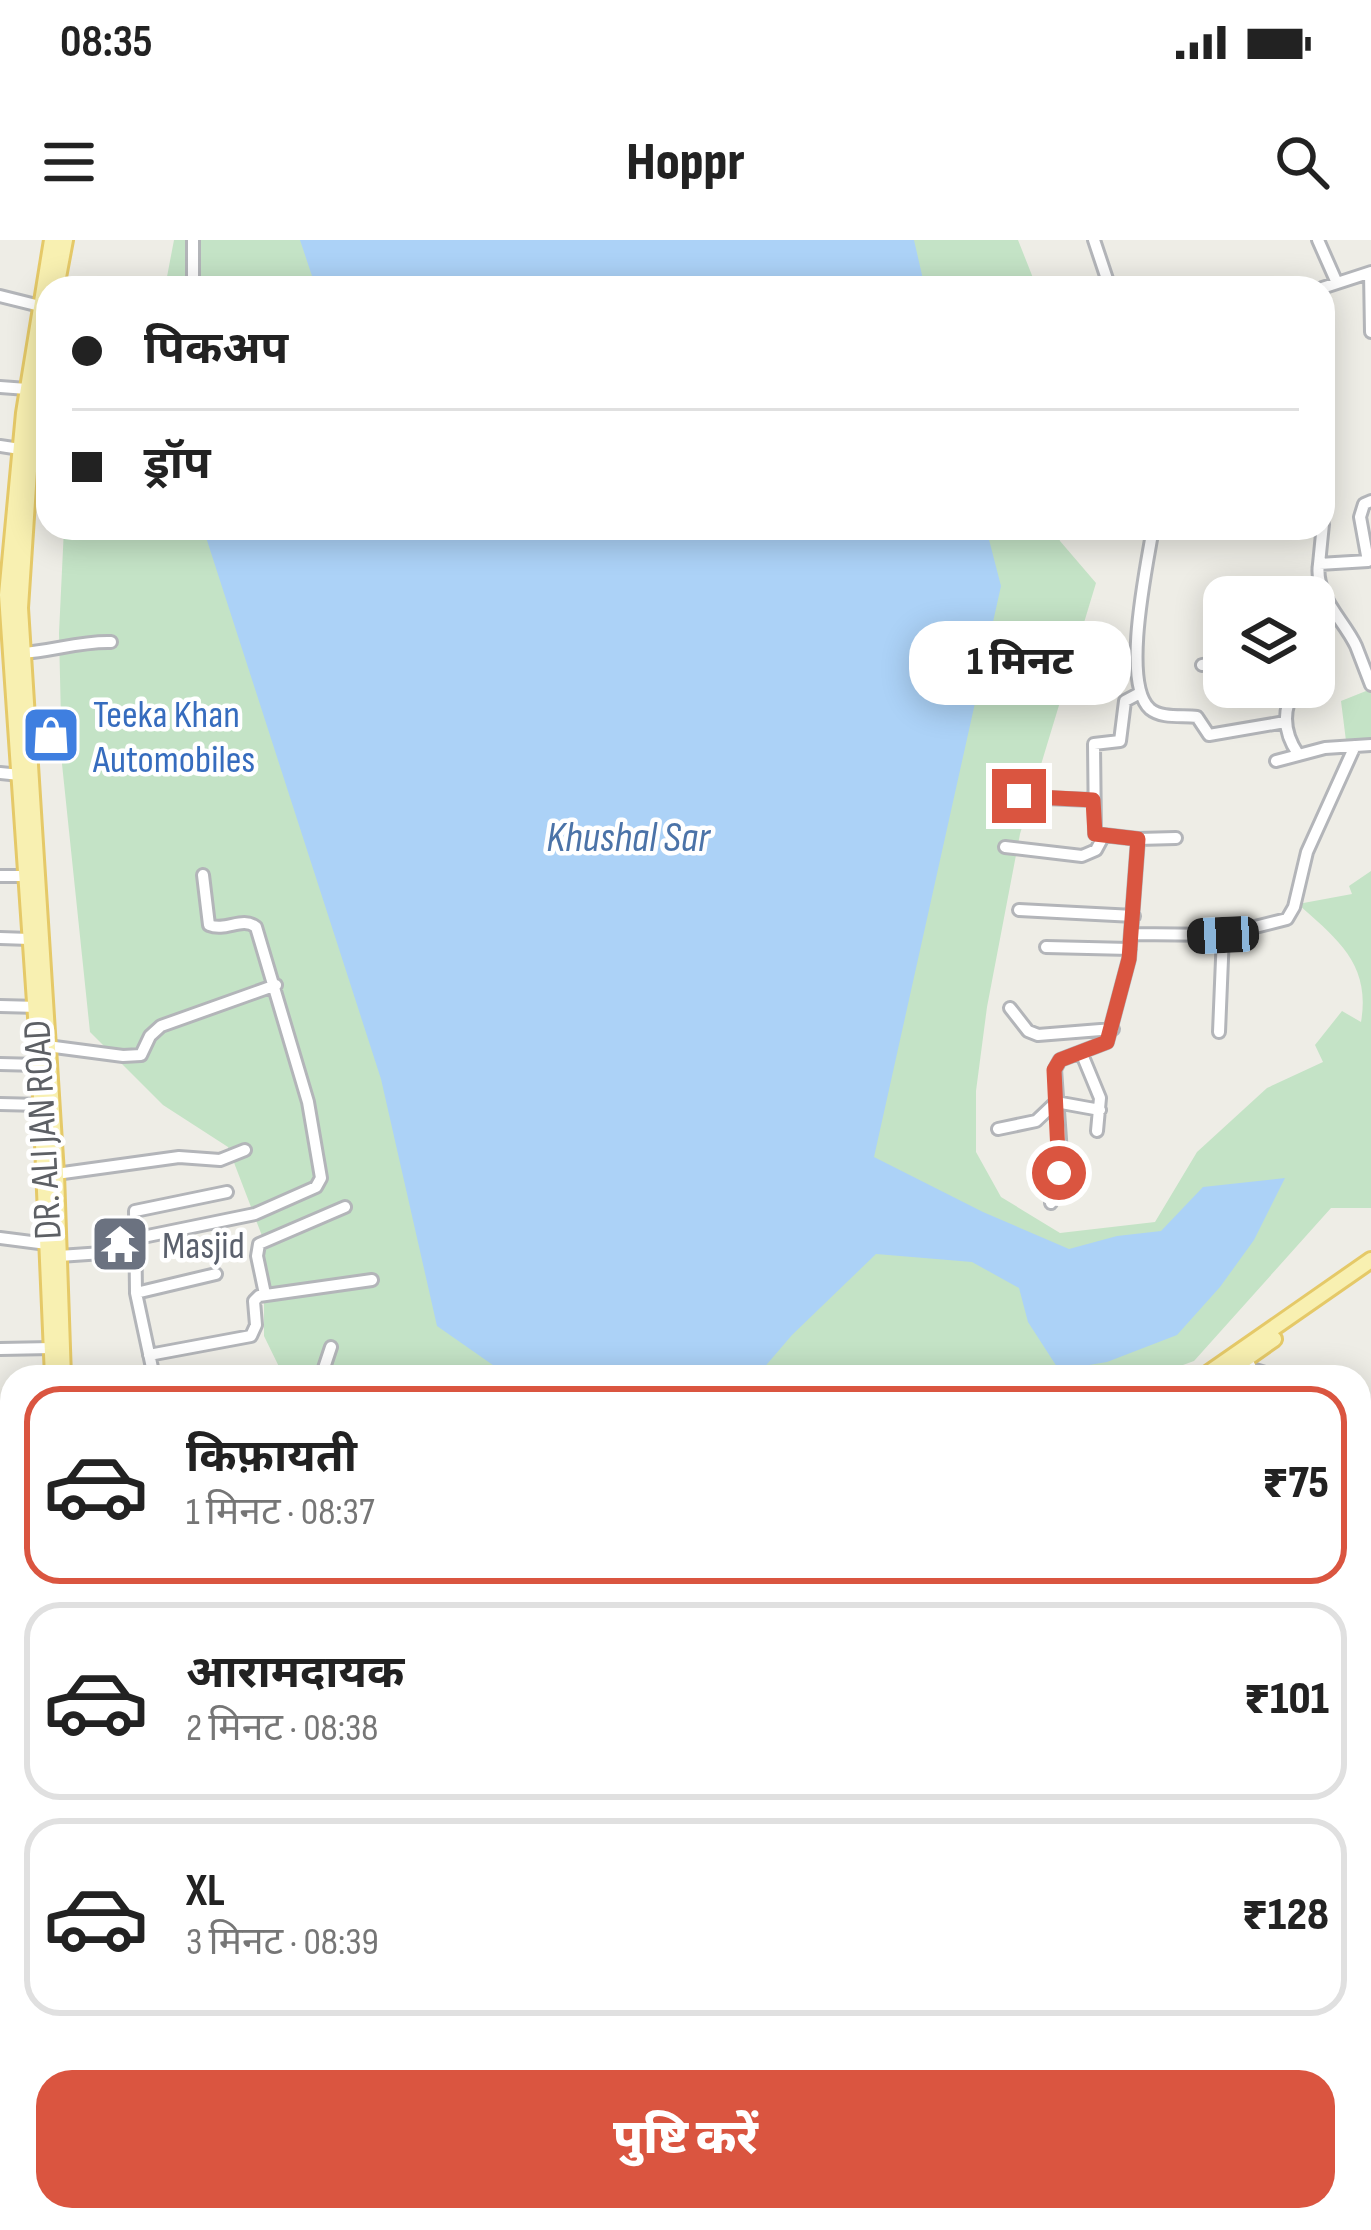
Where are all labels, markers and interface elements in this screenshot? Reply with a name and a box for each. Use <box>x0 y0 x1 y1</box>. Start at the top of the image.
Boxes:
text: 08:35 <box>60 15 153 70</box>
icon: menu <box>36 129 102 195</box>
icon: search <box>1269 129 1335 195</box>
text: Hoppr <box>626 130 745 195</box>
text: पिकअप <box>144 322 288 377</box>
text: ड्रॉप <box>144 437 211 492</box>
map controls <box>1203 576 1335 708</box>
button: layers <box>1203 576 1335 708</box>
callout: 1 मिनट <box>908 622 1130 706</box>
text: 1 मिनट <box>967 639 1073 686</box>
place label: Teeka Khan Automobiles <box>92 692 255 784</box>
shop icon: Teeka Khan Automobiles <box>20 704 82 766</box>
route end <box>992 769 1046 823</box>
water label: Khushal Sar <box>546 813 712 864</box>
car <box>1186 915 1260 955</box>
street label: DR. ALI JAN ROAD <box>14 1019 73 1241</box>
route start <box>1032 1146 1086 1200</box>
temple icon: Masjid <box>89 1213 151 1275</box>
place label: Masjid <box>162 1223 245 1270</box>
text: किफ़ायती <box>186 1430 357 1485</box>
icon: car <box>42 1431 150 1539</box>
text: ₹75 <box>1262 1456 1329 1511</box>
text: 1 मिनट · 08:37 <box>186 1489 375 1536</box>
text: आरामदायक <box>186 1646 404 1701</box>
icon: car <box>42 1647 150 1755</box>
text: ₹101 <box>1244 1672 1329 1727</box>
text: 2 मिनट · 08:38 <box>186 1705 378 1752</box>
icon: car <box>42 1863 150 1971</box>
text: XL <box>186 1864 225 1919</box>
text: ₹128 <box>1242 1888 1329 1943</box>
text: 3 मिनट · 08:39 <box>186 1919 379 1966</box>
button: पुष्टि करें <box>36 2070 1335 2208</box>

